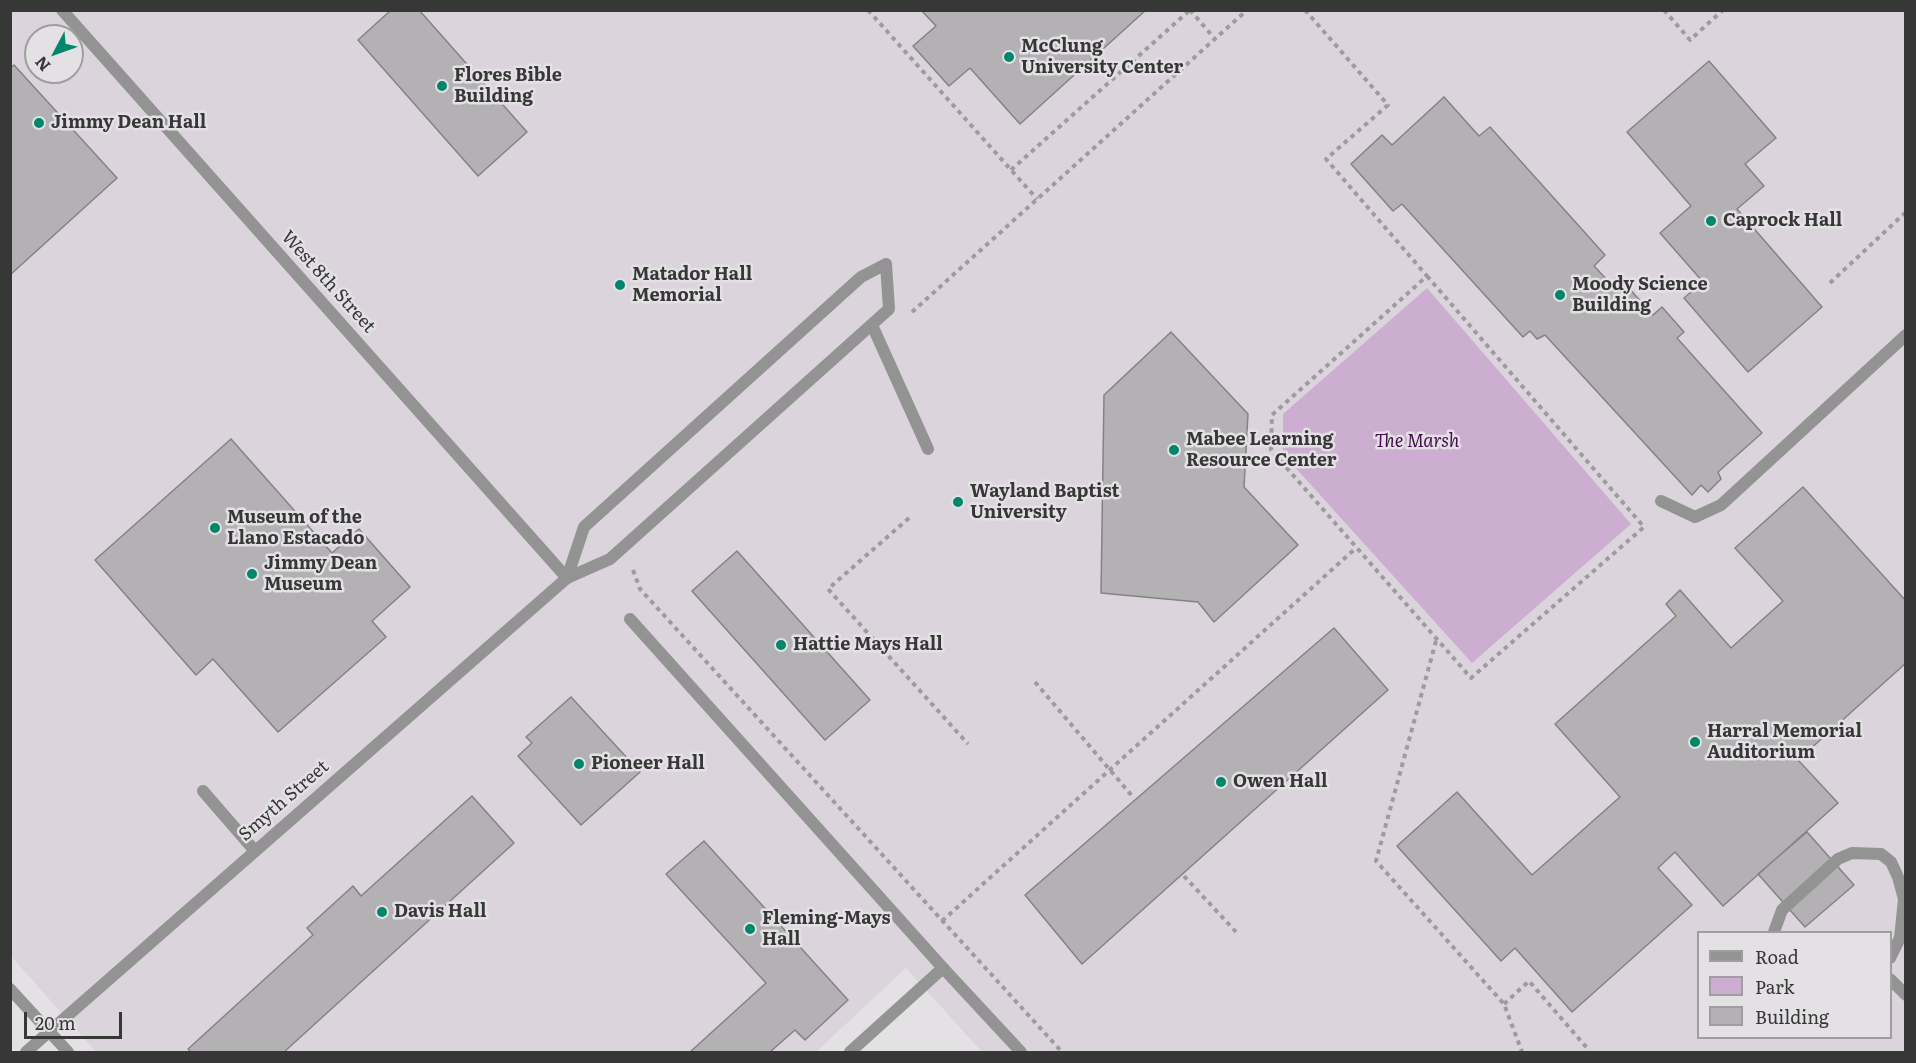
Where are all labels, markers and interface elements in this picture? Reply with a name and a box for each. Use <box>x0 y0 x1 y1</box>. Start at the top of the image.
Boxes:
north arrow <box>24 24 84 84</box>
place label: McClung University Center <box>1021 36 1183 78</box>
marker: McClung University Center <box>1002 50 1016 64</box>
text: N <box>28 52 55 77</box>
place label: Flores Bible Building <box>454 65 562 107</box>
marker: Flores Bible Building <box>435 79 449 93</box>
place label: Jimmy Dean Hall <box>51 112 206 134</box>
marker: Jimmy Dean Hall <box>32 116 46 130</box>
place label: Caprock Hall <box>1723 210 1842 232</box>
marker: Caprock Hall <box>1704 214 1718 228</box>
street label: West 8th Street <box>276 226 380 338</box>
place label: Matador Hall Memorial <box>632 264 752 306</box>
place label: Moody Science Building <box>1572 274 1708 316</box>
marker: Matador Hall Memorial <box>613 278 627 292</box>
marker: Moody Science Building <box>1553 288 1567 302</box>
place label: Mabee Learning Resource Center <box>1186 429 1336 472</box>
park label: The Marsh <box>1375 431 1459 453</box>
marker: Mabee Learning Resource Center <box>1167 443 1181 457</box>
place label: Wayland Baptist University <box>970 481 1119 524</box>
marker: Wayland Baptist University <box>951 495 965 509</box>
place label: Museum of the Llano Estacado <box>227 507 364 550</box>
marker: Museum of the Llano Estacado <box>208 521 222 535</box>
place label: Jimmy Dean Museum <box>264 553 377 596</box>
marker: Jimmy Dean Museum <box>245 567 259 581</box>
place label: Hattie Mays Hall <box>793 634 943 656</box>
marker: Hattie Mays Hall <box>774 638 788 652</box>
place label: Harral Memorial Auditorium <box>1707 721 1862 764</box>
marker: Harral Memorial Auditorium <box>1688 735 1702 749</box>
place label: Pioneer Hall <box>591 753 705 775</box>
street label: Smyth Street <box>235 756 333 846</box>
marker: Pioneer Hall <box>572 757 586 771</box>
place label: Owen Hall <box>1233 771 1328 793</box>
marker: Owen Hall <box>1214 775 1228 789</box>
place label: Davis Hall <box>394 901 486 923</box>
marker: Davis Hall <box>375 905 389 919</box>
place label: Fleming-Mays Hall <box>762 908 890 950</box>
marker: Fleming-Mays Hall <box>743 922 757 936</box>
legend <box>1697 931 1892 1039</box>
text: Road <box>1755 943 1799 970</box>
text: Park <box>1755 973 1794 1000</box>
scale bar <box>27 1000 124 1038</box>
text: Building <box>1755 1003 1829 1030</box>
text: 20 m <box>35 1009 76 1036</box>

